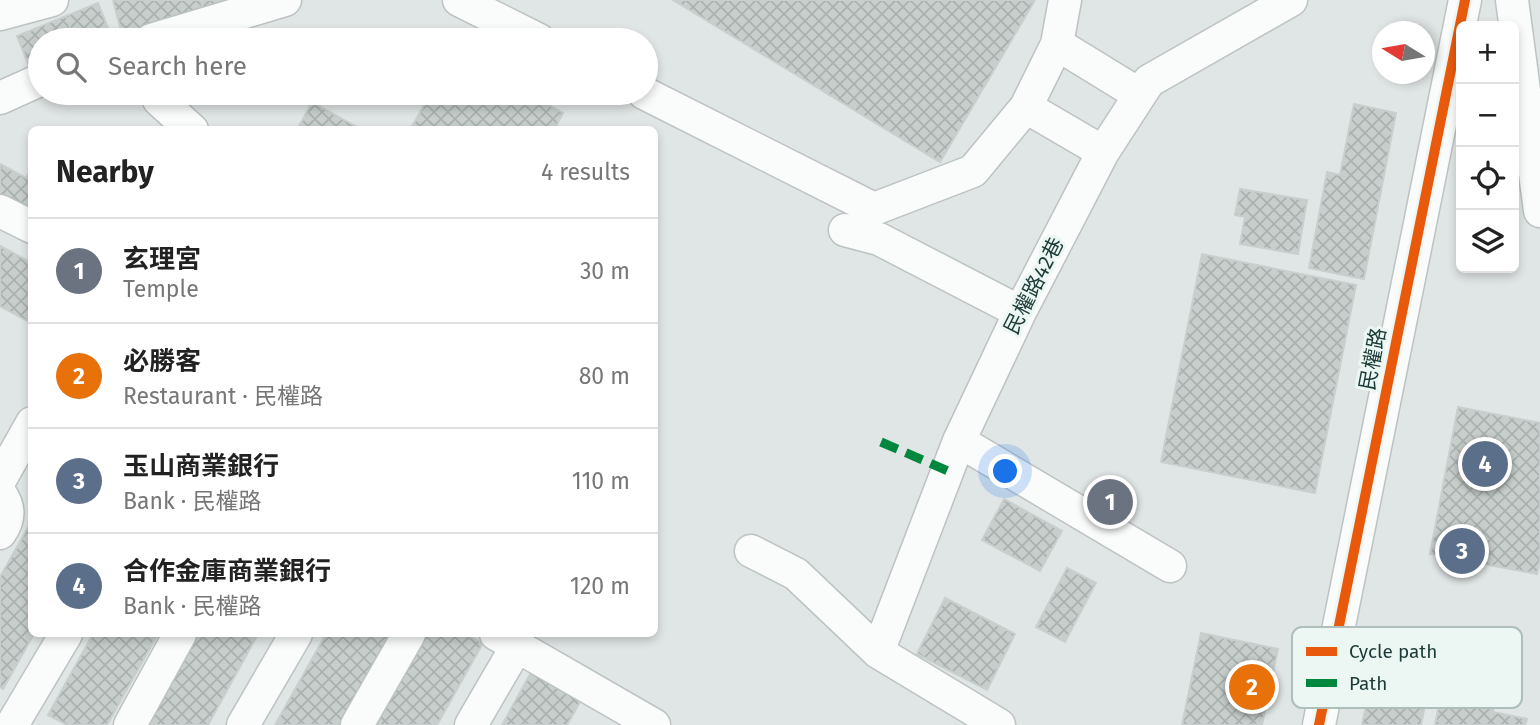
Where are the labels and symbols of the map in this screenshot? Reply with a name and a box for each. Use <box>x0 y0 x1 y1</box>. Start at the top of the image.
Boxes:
north arrow <box>1372 21 1435 84</box>
street label: 民權路42巷 <box>999 233 1069 339</box>
street label: 民權路 <box>1354 326 1392 392</box>
pin: 4 <box>1462 438 1508 490</box>
your location <box>988 454 1022 488</box>
pin: 1 <box>1087 476 1133 528</box>
pin: 3 <box>1439 525 1485 577</box>
legend <box>1292 627 1522 708</box>
text: Cycle path <box>1349 640 1437 663</box>
pin: 2 <box>1229 661 1275 713</box>
text: Path <box>1349 672 1387 695</box>

